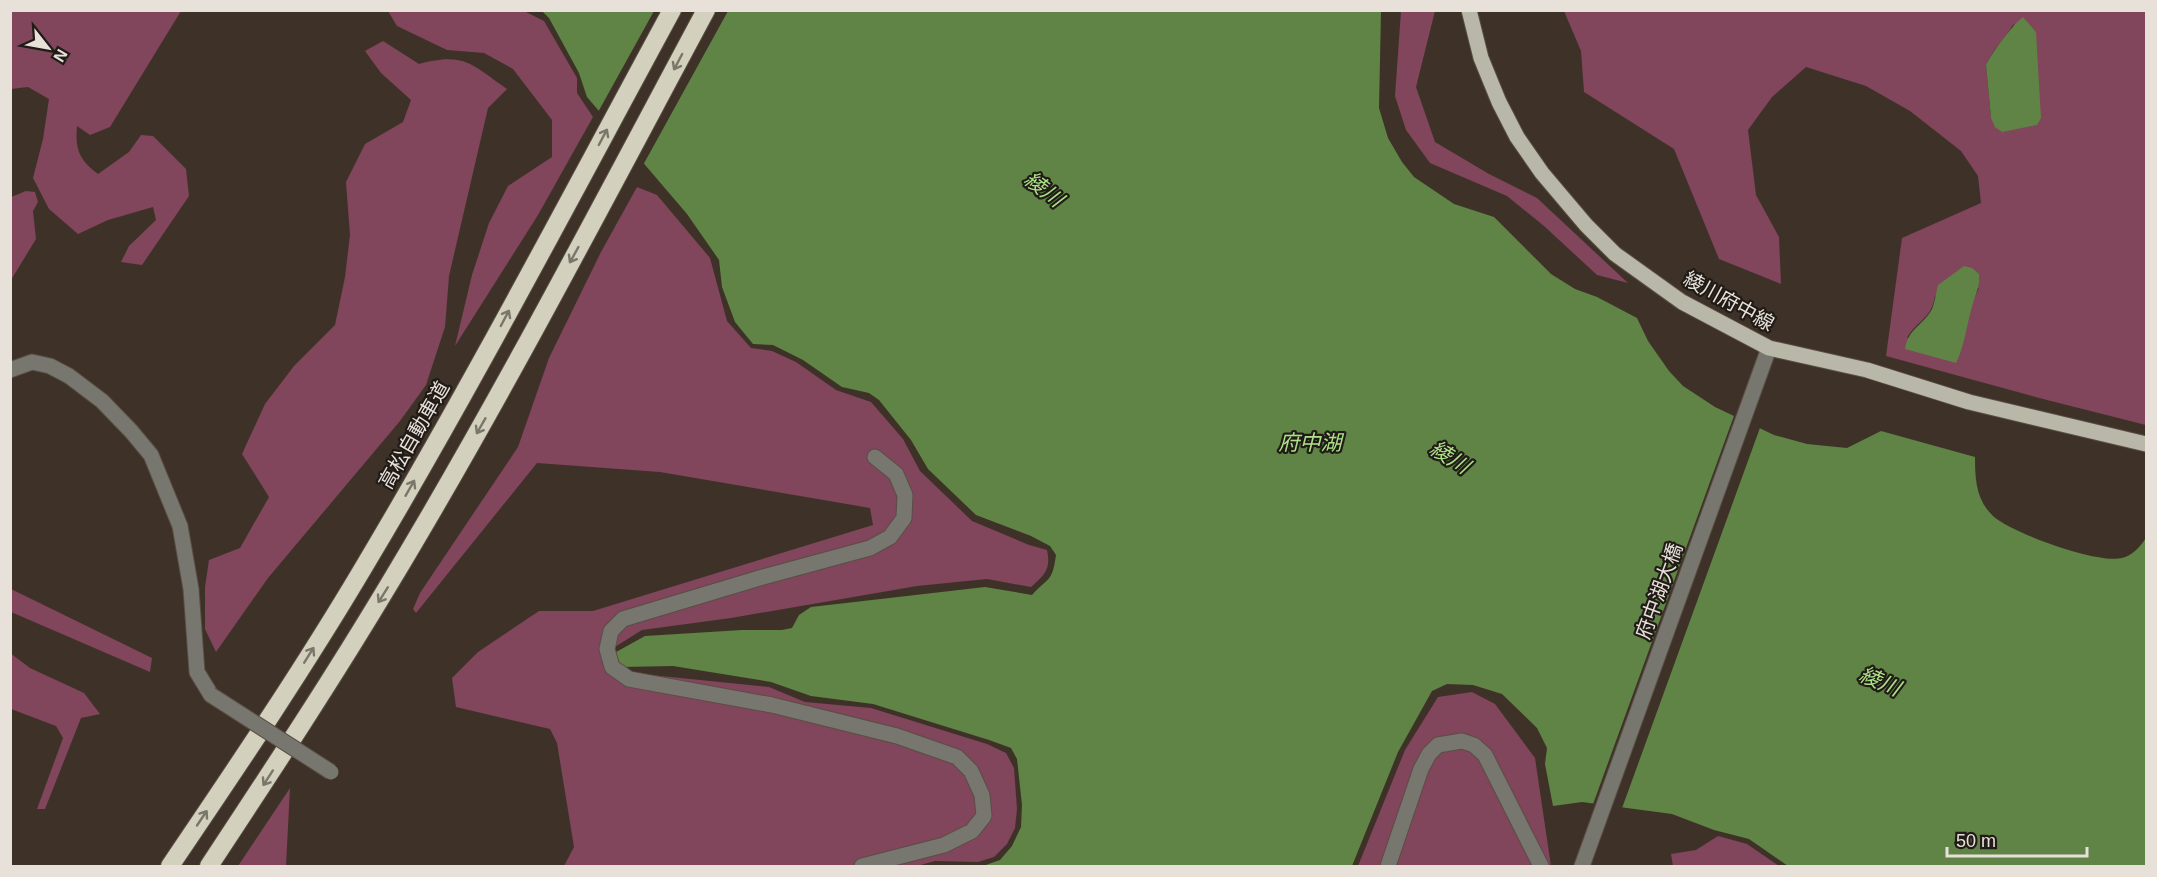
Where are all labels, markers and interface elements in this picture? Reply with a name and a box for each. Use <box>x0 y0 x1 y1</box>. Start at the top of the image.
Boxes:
north arrow <box>18 18 78 78</box>
text: N <box>50 46 71 65</box>
one-way arrow <box>672 53 684 70</box>
one-way arrow <box>598 129 609 147</box>
water label: 綾川 <box>1020 167 1069 212</box>
one-way arrow <box>568 246 580 263</box>
street label: 綾川府中線 <box>1680 267 1778 335</box>
one-way arrow <box>499 310 511 327</box>
street label: 高松自動車道 <box>374 378 454 492</box>
one-way arrow <box>474 417 486 434</box>
water label: 府中湖 <box>1279 431 1344 454</box>
water label: 綾川 <box>1426 436 1476 479</box>
one-way arrow <box>404 480 416 497</box>
street label: 府中湖大橋 <box>1632 540 1686 642</box>
one-way arrow <box>376 586 388 603</box>
one-way arrow <box>303 647 315 664</box>
water label: 綾川 <box>1856 662 1906 701</box>
one-way arrow <box>261 769 274 786</box>
one-way arrow <box>196 810 208 827</box>
scale bar <box>1947 820 2086 858</box>
text: 50 m <box>1956 831 1996 851</box>

